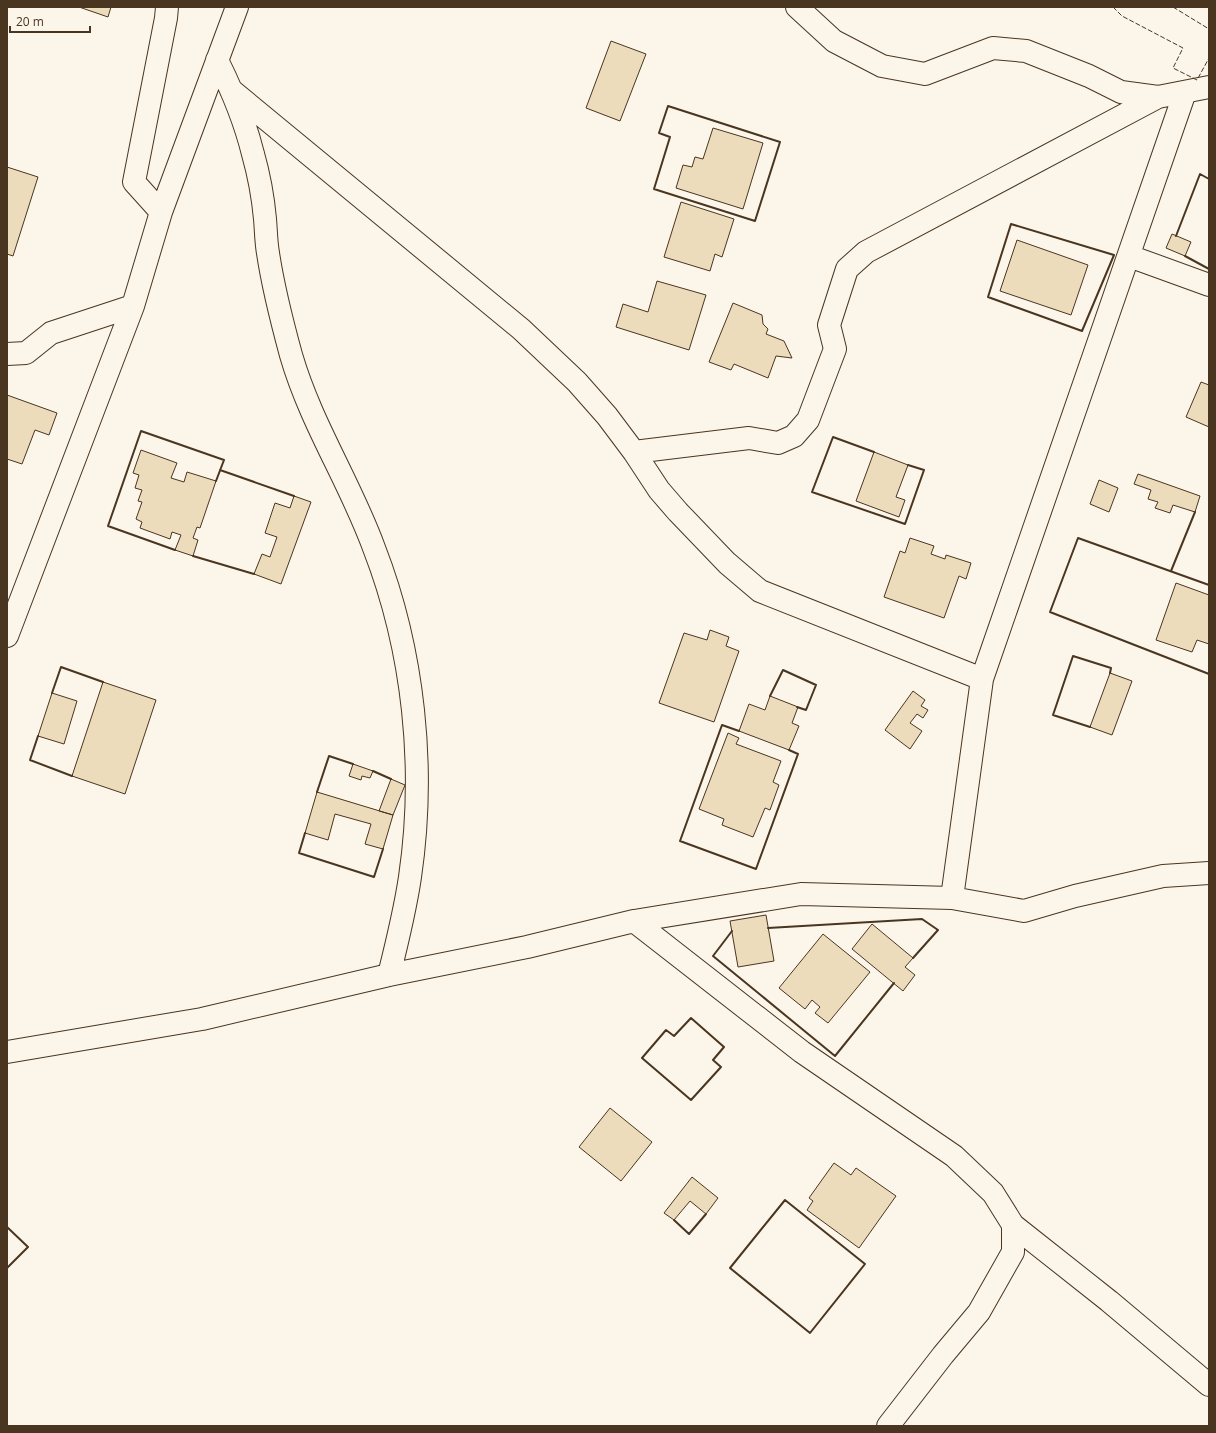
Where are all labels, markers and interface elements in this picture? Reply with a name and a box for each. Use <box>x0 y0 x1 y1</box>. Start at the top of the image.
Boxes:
scale bar <box>10 8 90 34</box>
text: 20 m <box>16 13 44 30</box>

